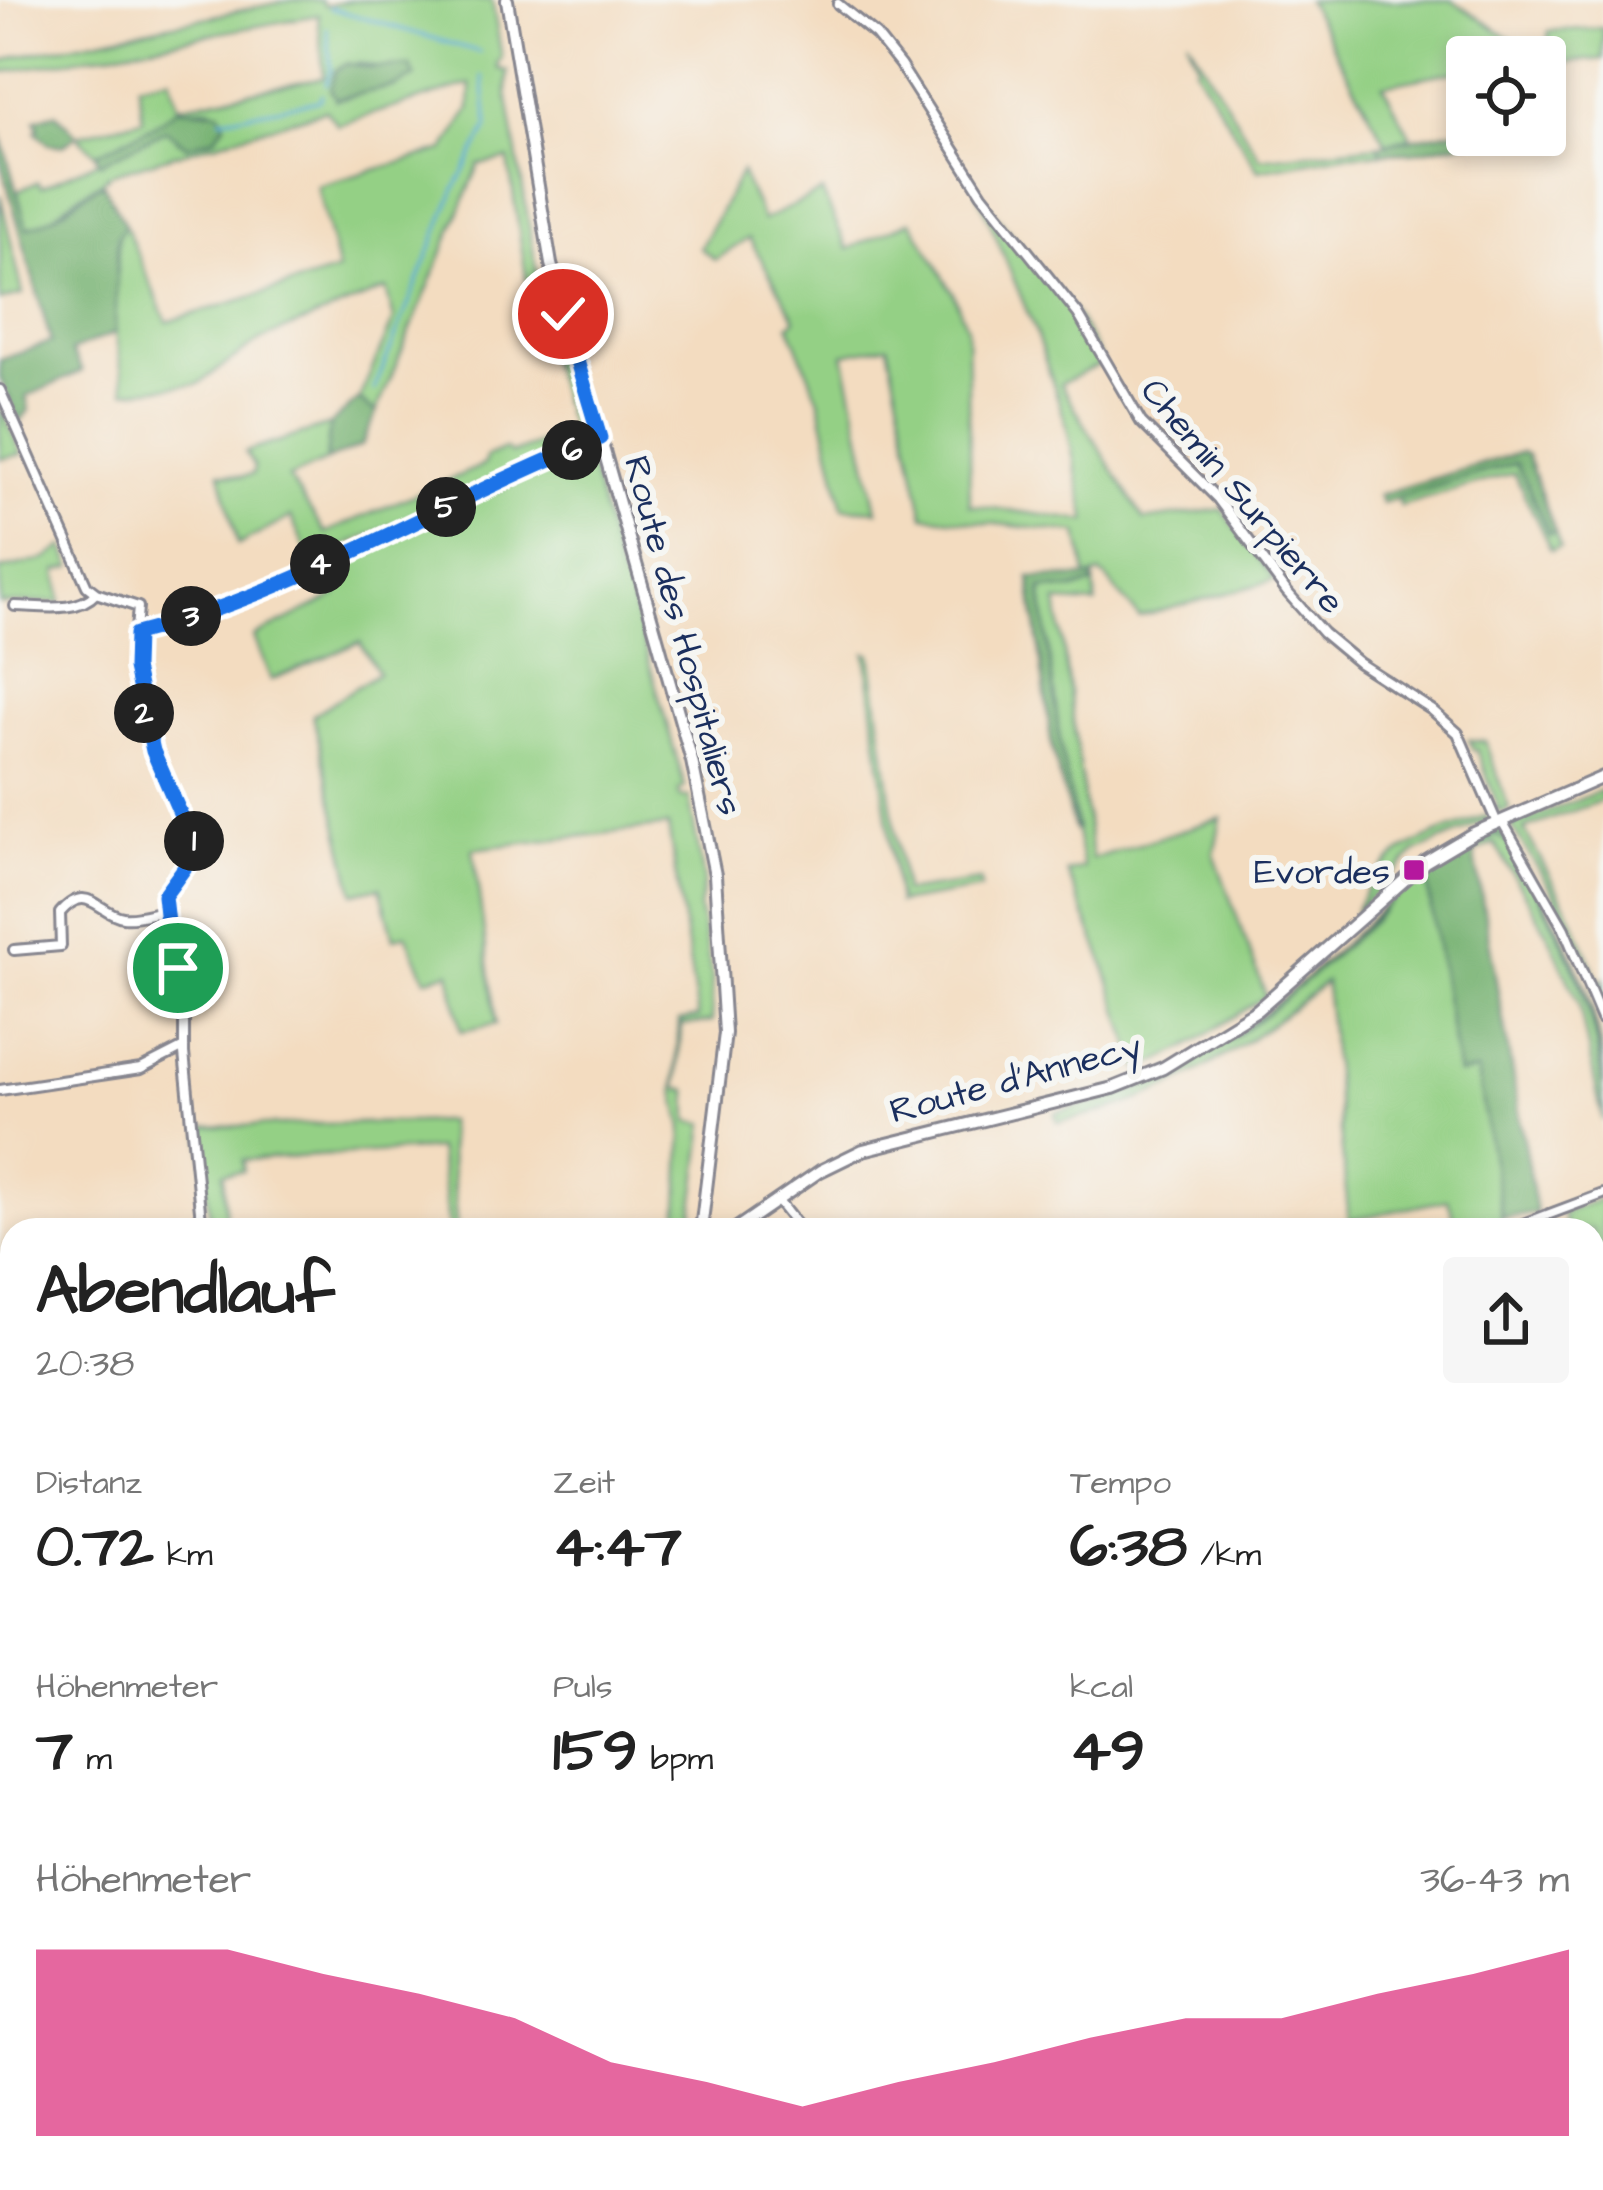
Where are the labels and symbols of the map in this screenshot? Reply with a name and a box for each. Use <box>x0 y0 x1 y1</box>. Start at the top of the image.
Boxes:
pin <box>512 263 614 365</box>
street label: Chemin Surpierre <box>1128 368 1356 626</box>
pin: 6 <box>542 420 602 480</box>
street label: Route des Hospitaliers <box>610 450 755 821</box>
pin: 5 <box>416 477 476 537</box>
pin: 4 <box>290 534 350 594</box>
pin: 3 <box>161 586 221 646</box>
pin: 2 <box>114 683 174 743</box>
pin: 1 <box>164 811 224 871</box>
place label: Evordes <box>1254 847 1390 898</box>
marker: Evordes <box>1401 857 1427 883</box>
pin <box>127 917 229 1019</box>
street label: Route d'Annecy <box>884 1021 1147 1137</box>

